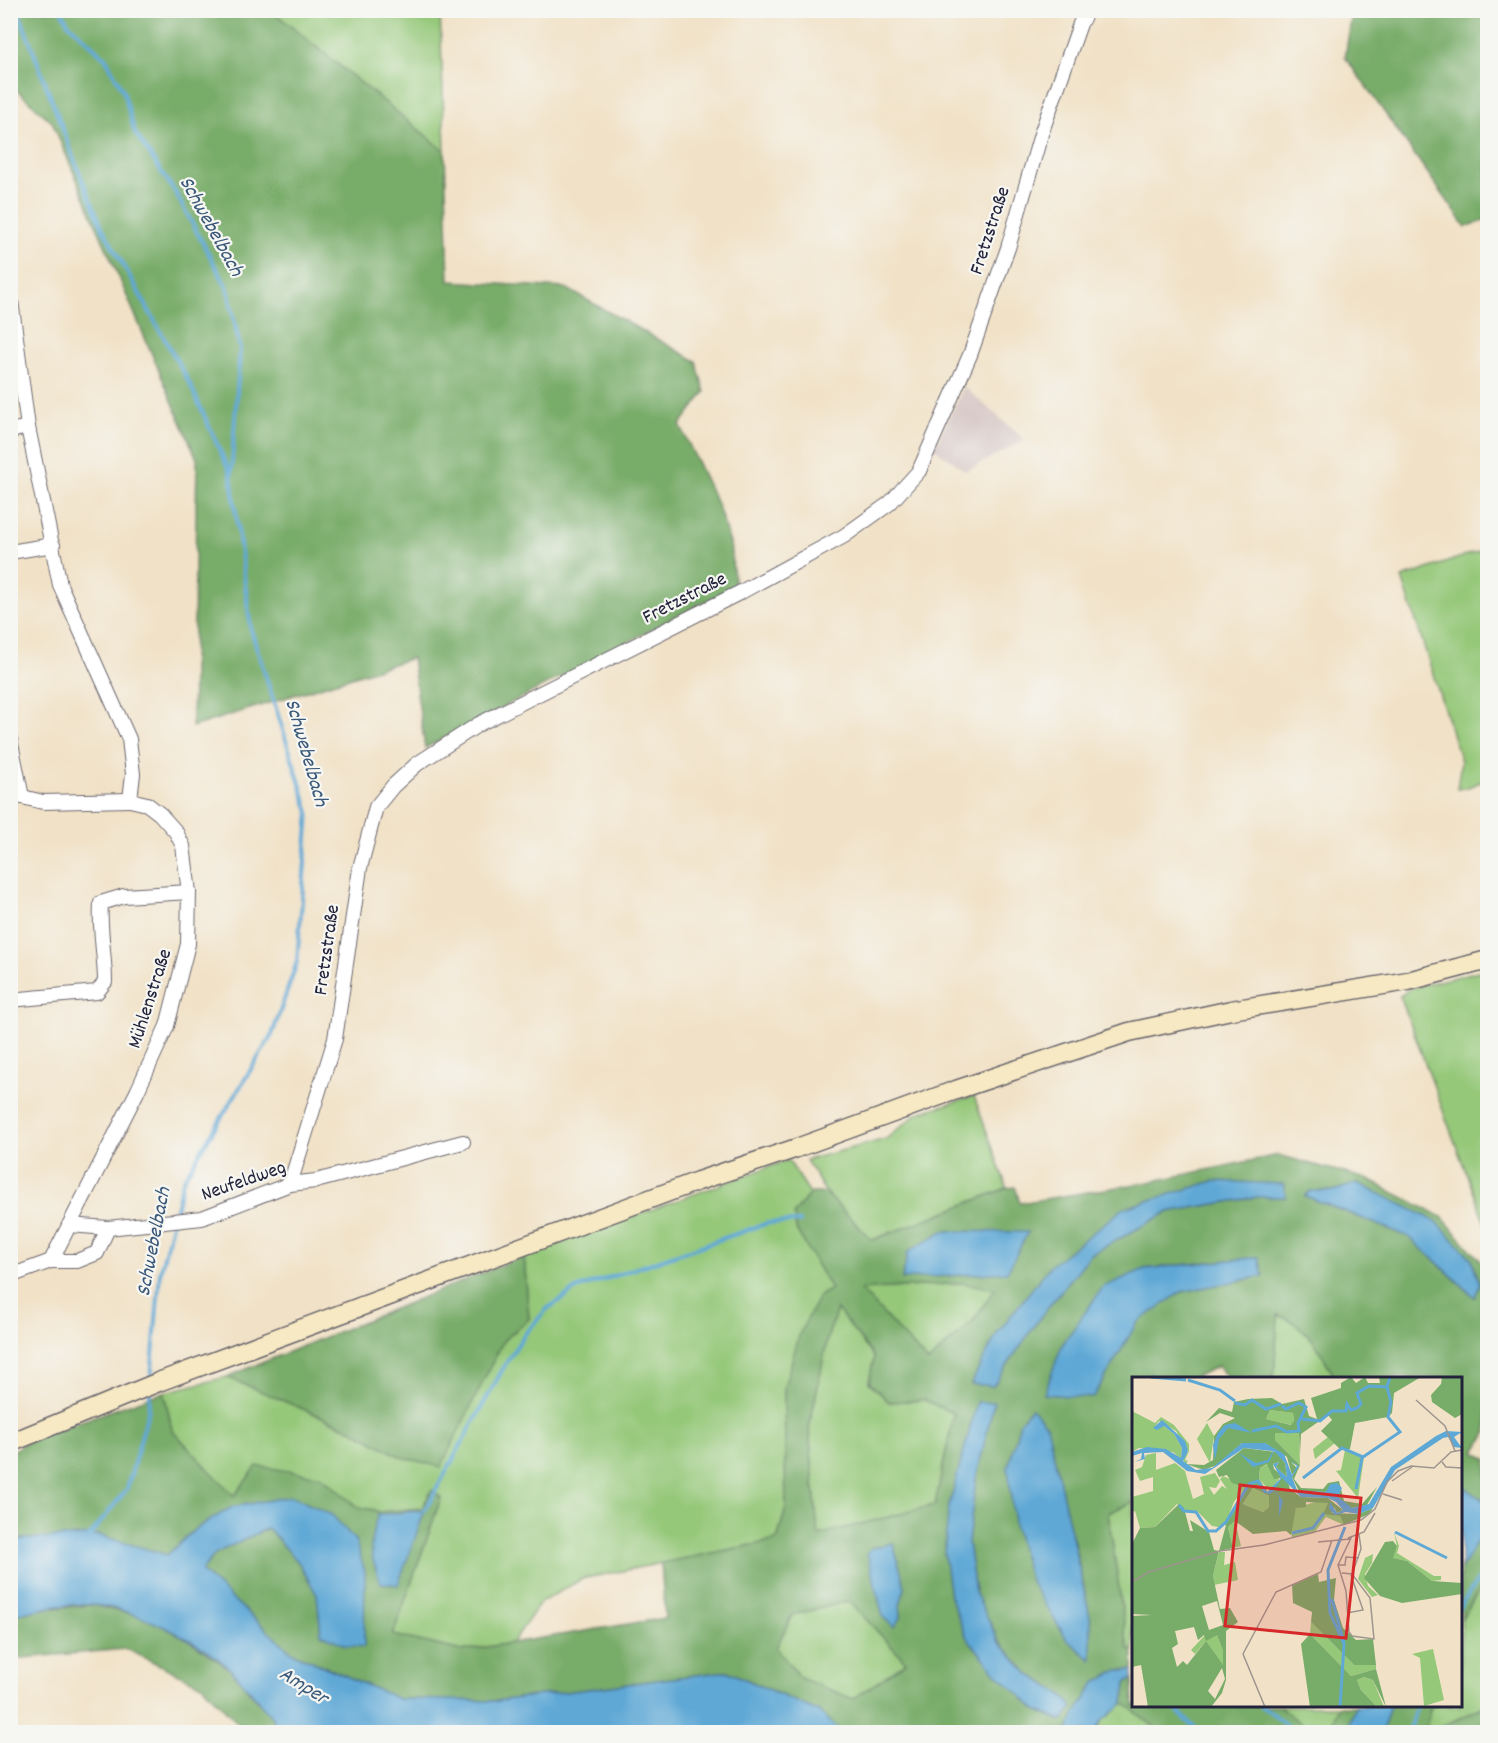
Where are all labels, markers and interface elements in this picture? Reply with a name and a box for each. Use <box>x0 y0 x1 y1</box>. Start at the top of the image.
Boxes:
water label: Schwebelbach <box>170 171 251 284</box>
street label: Fretzstraße <box>964 183 1018 279</box>
street label: Fretzstraße <box>638 566 732 632</box>
water label: Schwebelbach <box>275 696 335 812</box>
street label: Fretzstraße <box>308 903 348 997</box>
street label: Mühlenstraße <box>122 945 180 1052</box>
street label: Neufeldweg <box>198 1154 290 1210</box>
water label: Schwebelbach <box>130 1184 181 1299</box>
inset map <box>1132 1377 1462 1707</box>
water label: Amper <box>273 1660 335 1715</box>

